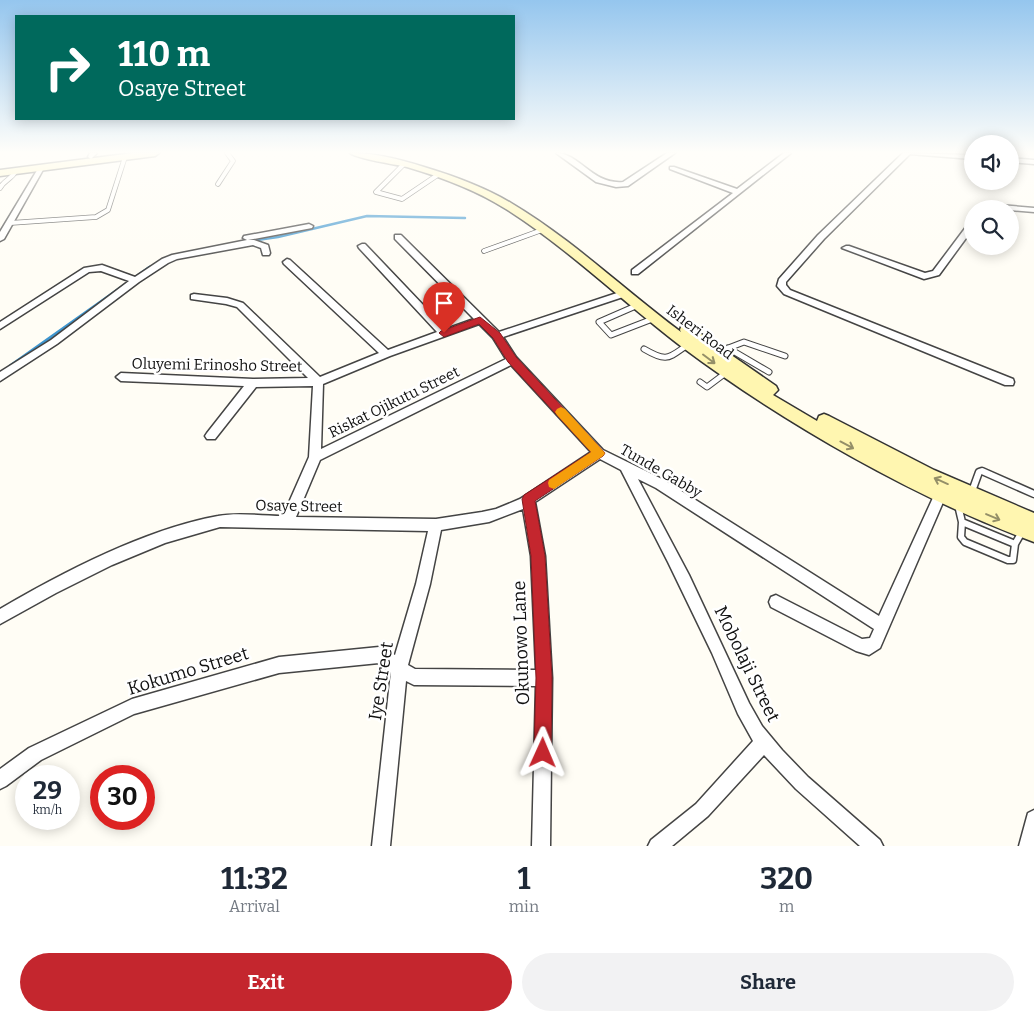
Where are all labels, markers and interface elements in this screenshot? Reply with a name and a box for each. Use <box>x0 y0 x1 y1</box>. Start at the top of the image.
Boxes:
text: 110 m <box>118 33 210 75</box>
icon: right <box>35 35 100 100</box>
text: Osaye Street <box>118 75 246 102</box>
map controls <box>964 135 1019 255</box>
button: sound <box>964 135 1019 190</box>
button: search <box>964 200 1019 255</box>
pin <box>423 282 465 333</box>
icon: arrive <box>430 289 458 317</box>
street label: Isheri Road <box>663 301 737 363</box>
one-way arrow <box>702 354 716 364</box>
street label: Oluyemi Erinosho Street <box>132 355 303 375</box>
street label: Riskat Ojikutu Street <box>326 362 463 442</box>
street label: Tunde Gabby <box>617 440 705 502</box>
one-way arrow <box>839 440 854 450</box>
one-way arrow <box>934 475 949 485</box>
street label: Osaye Street <box>255 496 343 516</box>
one-way arrow <box>985 512 1000 522</box>
street label: Okunowo Lane <box>508 580 534 706</box>
street label: Mobolaji Street <box>709 602 785 726</box>
street label: Iye Street <box>364 640 398 722</box>
street label: Kokumo Street <box>125 642 252 700</box>
position arrow <box>516 726 568 778</box>
speed limit sign: 30 <box>90 765 155 830</box>
text: 29 <box>33 776 62 806</box>
text: km/h <box>33 803 62 817</box>
text: 11:32 <box>221 861 288 897</box>
text: 1 <box>517 861 530 897</box>
text: 320 <box>760 861 813 897</box>
text: Arrival <box>229 897 280 916</box>
text: min <box>509 897 539 916</box>
text: m <box>779 897 794 916</box>
button: Exit <box>20 953 512 1011</box>
button: Share <box>522 953 1014 1011</box>

